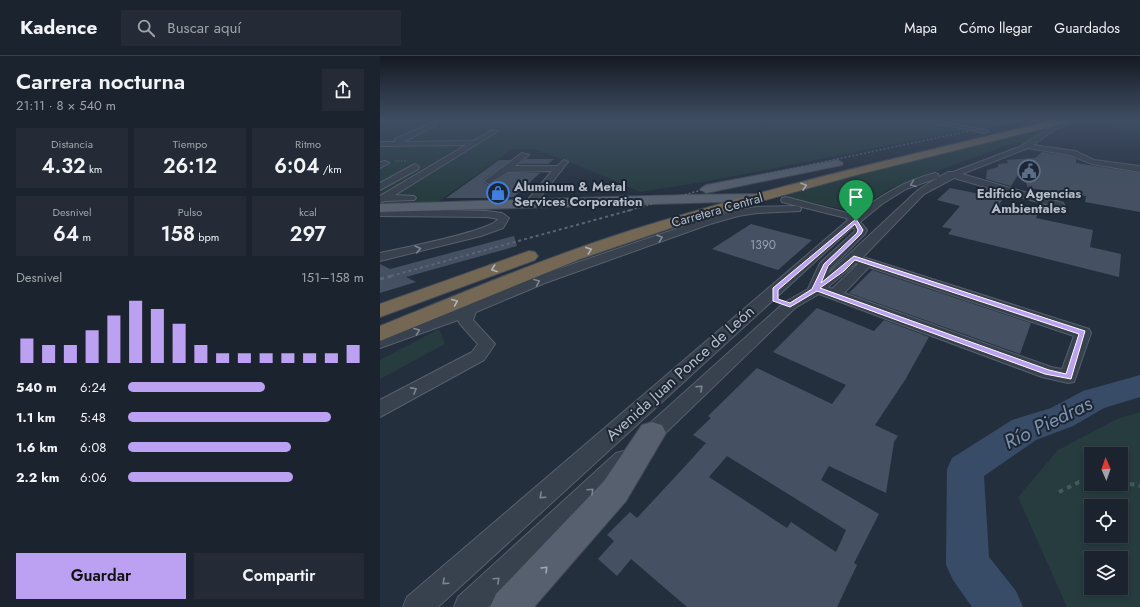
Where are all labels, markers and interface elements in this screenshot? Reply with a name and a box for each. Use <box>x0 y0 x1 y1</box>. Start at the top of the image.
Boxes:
search box <box>121 10 401 46</box>
text: Kadence <box>20 14 97 41</box>
icon: search <box>135 17 157 39</box>
text: Buscar aquí <box>167 17 241 39</box>
text: Mapa <box>904 18 937 38</box>
text: Cómo llegar <box>959 18 1032 38</box>
text: Guardados <box>1054 18 1120 38</box>
text: Carrera nocturna <box>16 65 185 97</box>
button: share <box>322 69 364 111</box>
text: 21:11 · 8 × 540 m <box>16 96 116 115</box>
text: Distancia <box>51 136 93 152</box>
text: Tiempo <box>173 136 207 152</box>
text: Ritmo <box>295 136 321 152</box>
text: 4.32 <box>42 152 86 181</box>
text: 26:12 <box>163 152 217 181</box>
text: 6:04 <box>274 152 319 181</box>
public building icon: Edificio Agencias Ambientales <box>1016 158 1042 184</box>
text: km <box>86 161 102 177</box>
text: /km <box>319 161 342 177</box>
place label: Aluminum & Metal Services Corporation <box>513 177 642 211</box>
one-way arrow <box>909 179 916 187</box>
shop icon: Aluminum & Metal Services Corporation <box>485 180 511 206</box>
pin <box>839 180 873 221</box>
one-way arrow <box>801 182 807 190</box>
place label: Edificio Agencias Ambientales <box>977 184 1081 218</box>
icon: arrive <box>845 186 867 208</box>
street label: Carretera Central <box>669 188 765 232</box>
text: Desnivel <box>52 204 92 220</box>
text: Pulso <box>178 204 202 220</box>
text: kcal <box>299 204 317 220</box>
text: 64 <box>53 220 79 249</box>
text: 158 <box>161 220 195 249</box>
text: 297 <box>290 220 326 249</box>
text: m <box>79 229 91 245</box>
text: bpm <box>195 229 219 245</box>
one-way arrow <box>656 234 663 242</box>
house number: 1390 <box>750 236 776 254</box>
one-way arrow <box>415 245 421 253</box>
one-way arrow <box>585 246 592 255</box>
one-way arrow <box>490 265 497 273</box>
text: Desnivel <box>16 268 62 287</box>
text: 151–158 m <box>301 268 364 287</box>
one-way arrow <box>534 278 541 286</box>
one-way arrow <box>451 299 458 307</box>
street label: Avenida Juan Ponce de León <box>601 300 759 446</box>
one-way arrow <box>413 327 420 335</box>
text: 540 m <box>16 378 57 397</box>
text: 6:24 <box>80 378 106 397</box>
one-way arrow <box>696 386 703 393</box>
one-way arrow <box>410 388 417 395</box>
water label: Río Piedras <box>999 389 1097 457</box>
text: 1.1 km <box>16 408 55 427</box>
text: 5:48 <box>80 408 106 427</box>
text: 1.6 km <box>16 438 58 457</box>
text: 6:08 <box>80 438 106 457</box>
north arrow <box>1084 447 1128 491</box>
map controls <box>1084 447 1128 595</box>
text: 2.2 km <box>16 468 59 487</box>
text: 6:06 <box>80 468 107 487</box>
one-way arrow <box>586 488 594 496</box>
one-way arrow <box>540 491 547 498</box>
button: locate <box>1084 499 1128 543</box>
button: layers <box>1084 551 1128 595</box>
button: Guardar <box>16 553 186 599</box>
button: Compartir <box>194 553 364 599</box>
one-way arrow <box>540 566 547 573</box>
one-way arrow <box>442 577 450 585</box>
one-way arrow <box>492 578 499 585</box>

